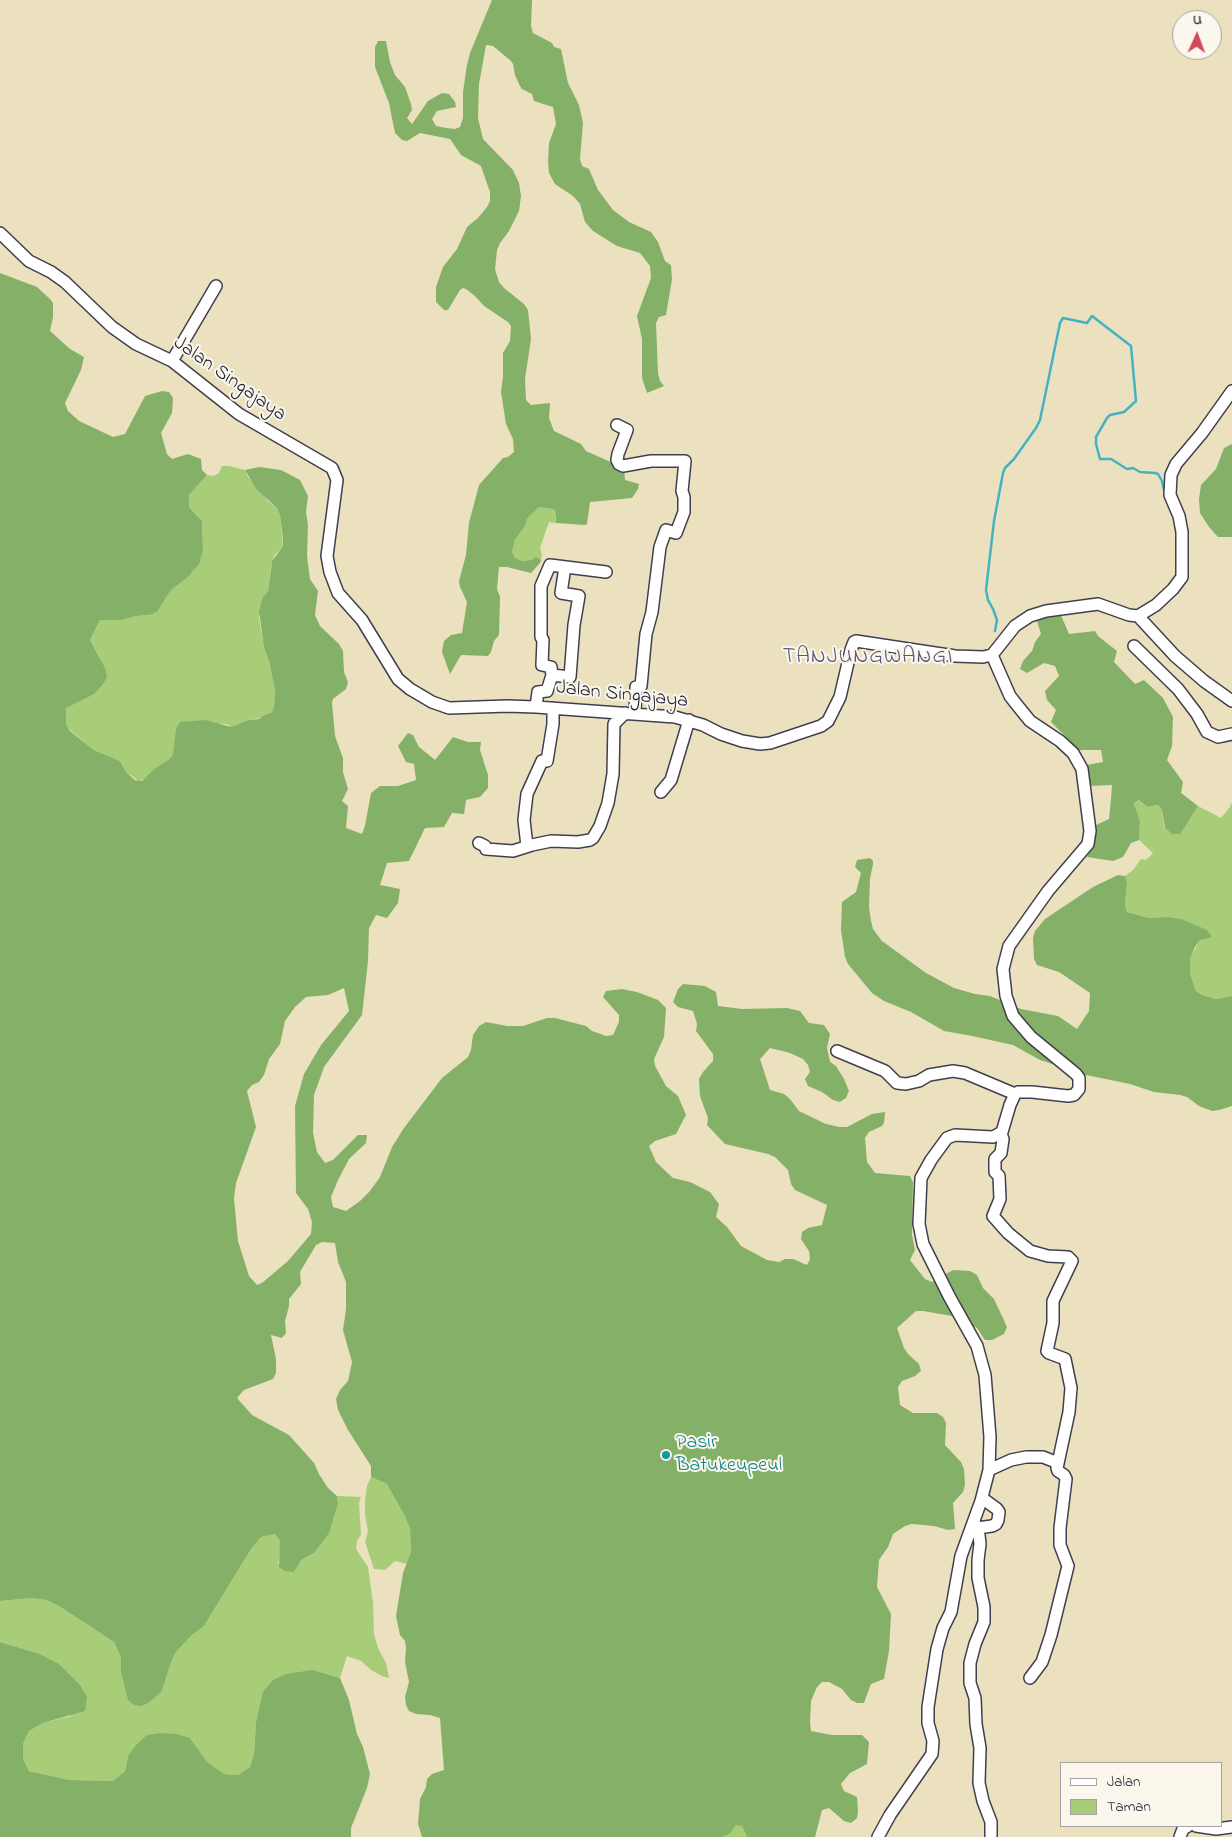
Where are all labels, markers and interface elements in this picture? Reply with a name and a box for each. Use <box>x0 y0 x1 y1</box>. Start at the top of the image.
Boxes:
north arrow <box>1172 10 1222 60</box>
text: U <box>1193 10 1202 31</box>
street label: Jalan Singajaya <box>168 332 290 428</box>
district label: TANJUNGWANGI <box>781 645 955 671</box>
street label: Jalan Singajaya <box>555 677 689 715</box>
place label: Pasir Batukeupeul <box>676 1432 782 1479</box>
marker: Pasir Batukeupeul <box>660 1449 672 1461</box>
legend <box>1060 1762 1222 1827</box>
text: Jalan <box>1107 1771 1140 1793</box>
text: Taman <box>1107 1796 1151 1818</box>

